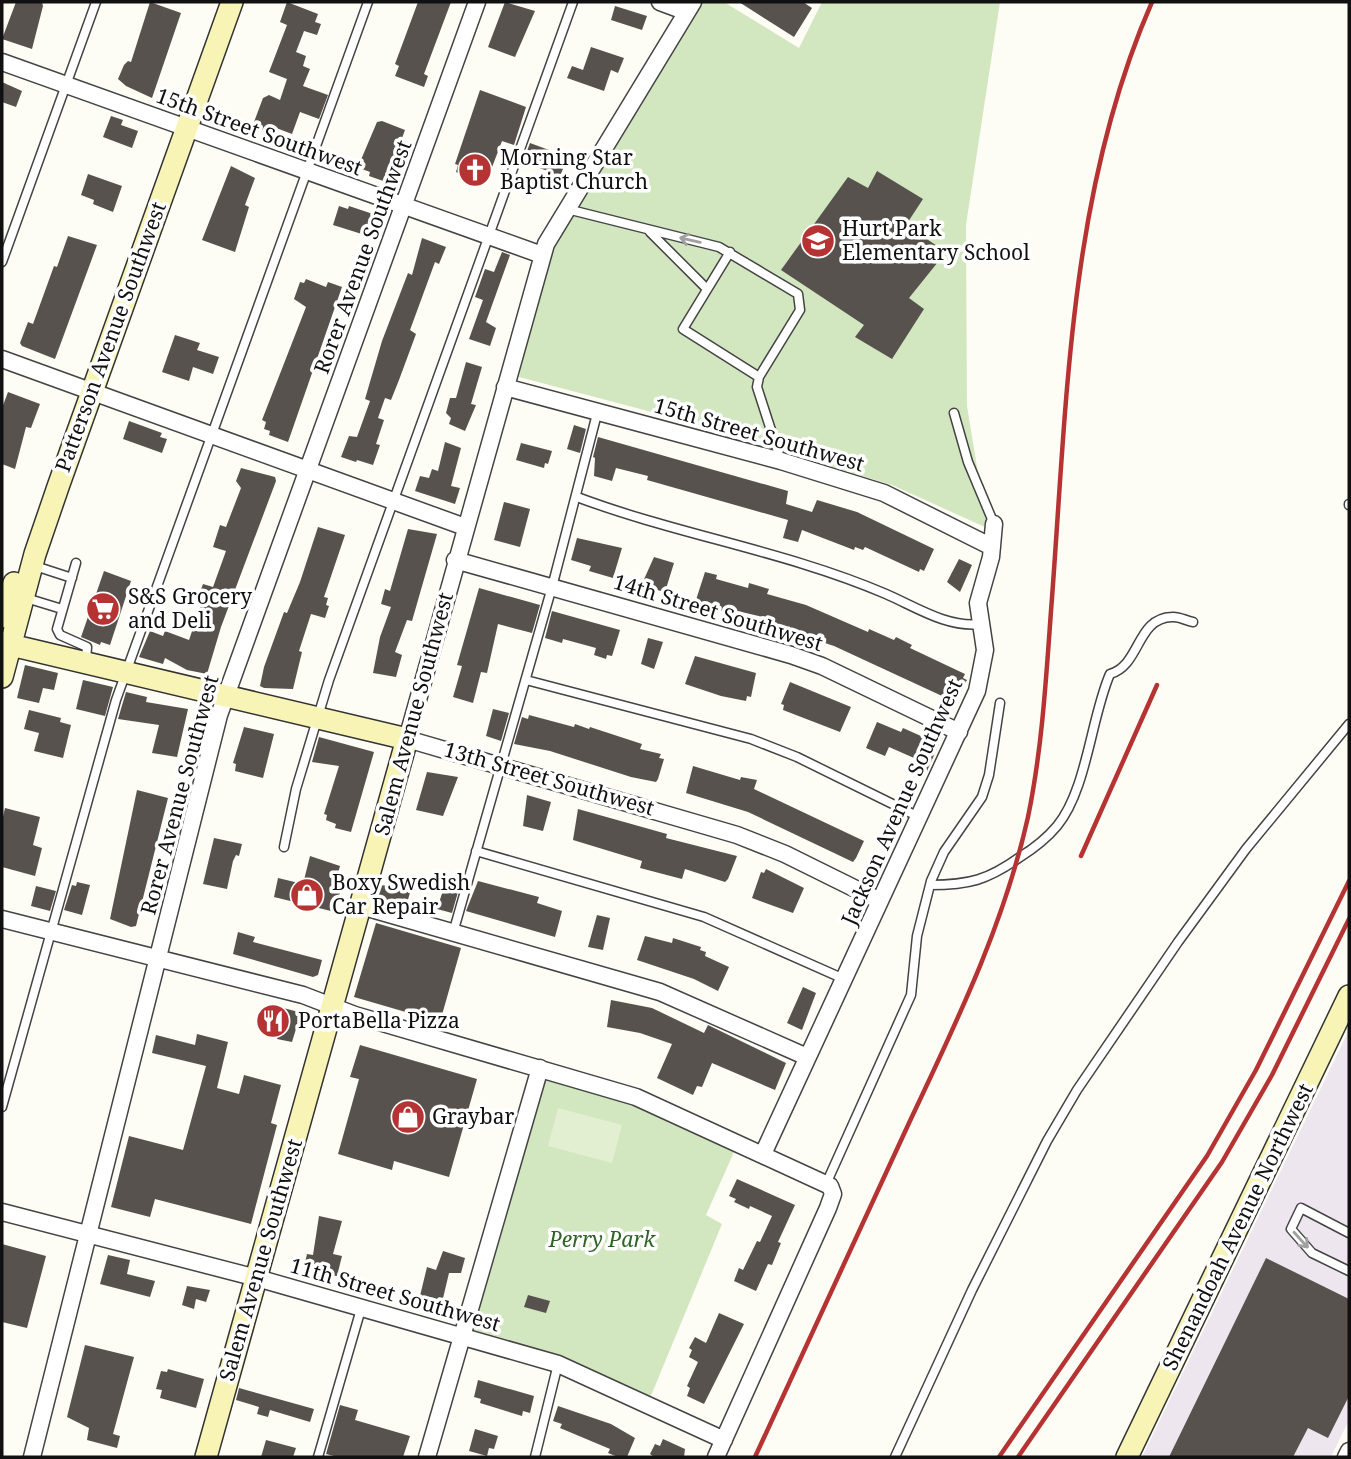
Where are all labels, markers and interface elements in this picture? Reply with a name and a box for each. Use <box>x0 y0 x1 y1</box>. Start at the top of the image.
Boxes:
street label: 15th Street Southwest <box>152 81 366 181</box>
street label: Rorer Avenue Southwest <box>307 136 417 377</box>
place label: Morning Star Baptist Church <box>500 143 648 195</box>
church icon: Morning Star Baptist Church <box>456 151 494 189</box>
street label: Patterson Avenue Southwest <box>48 198 172 476</box>
place label: Hurt Park Elementary School <box>842 214 1030 266</box>
school or university icon: Hurt Park Elementary School <box>799 222 837 260</box>
one-way arrow <box>679 233 702 247</box>
street label: 15th Street Southwest <box>651 391 868 477</box>
street label: 14th Street Southwest <box>610 567 826 657</box>
place label: S&S Grocery and Deli <box>128 582 252 634</box>
street label: Salem Avenue Southwest <box>367 589 459 838</box>
supermarket icon: S&S Grocery and Deli <box>84 590 122 628</box>
street label: Rorer Avenue Southwest <box>134 672 224 918</box>
street label: Jackson Avenue Southwest <box>834 674 968 930</box>
street label: 13th Street Southwest <box>441 735 658 821</box>
place label: Boxy Swedish Car Repair <box>332 868 470 920</box>
shop icon: Boxy Swedish Car Repair <box>288 876 326 914</box>
restaurant icon: PortaBella Pizza <box>254 1002 292 1040</box>
place label: PortaBella Pizza <box>298 1006 460 1034</box>
street label: Shenandoah Avenue Northwest <box>1155 1078 1319 1375</box>
shop icon: Graybar <box>389 1098 427 1136</box>
place label: Graybar <box>432 1102 514 1130</box>
street label: Salem Avenue Southwest <box>212 1135 308 1384</box>
park label: Perry Park <box>548 1225 656 1253</box>
one-way arrow <box>1292 1231 1309 1248</box>
street label: 11th Street Southwest <box>287 1251 504 1337</box>

